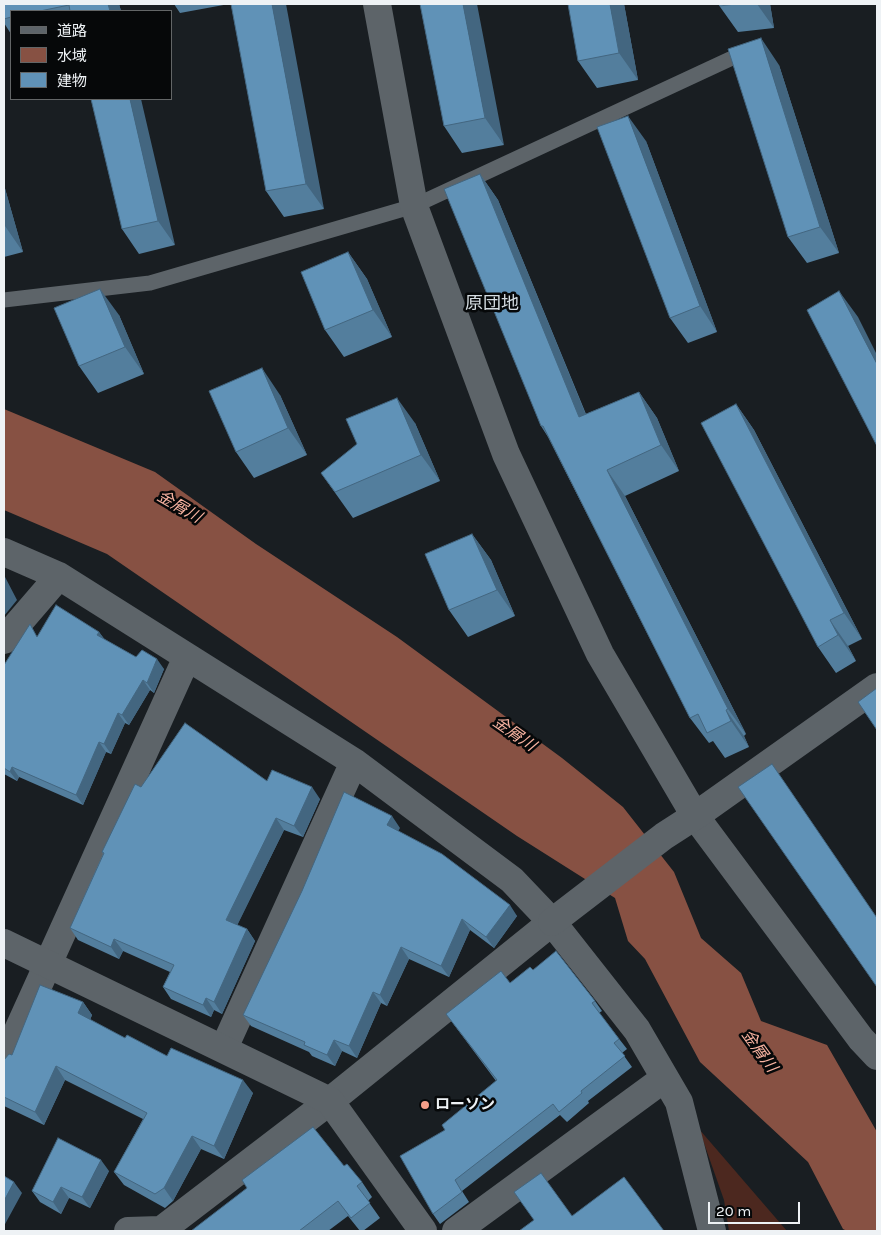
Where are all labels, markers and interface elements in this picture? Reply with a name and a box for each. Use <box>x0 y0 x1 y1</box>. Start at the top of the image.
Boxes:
legend <box>10 10 172 100</box>
text: 道路 <box>57 22 87 40</box>
text: 水域 <box>57 47 87 65</box>
text: 建物 <box>57 72 87 90</box>
district label: 原団地 <box>465 293 519 315</box>
water label: 金屑川 <box>153 487 205 527</box>
water label: 金屑川 <box>489 712 539 756</box>
water label: 金屑川 <box>737 1026 781 1076</box>
place label: ローソン <box>435 1096 495 1114</box>
marker: ローソン <box>419 1099 431 1111</box>
scale bar <box>711 1192 804 1224</box>
text: 20 m <box>716 1202 751 1220</box>

